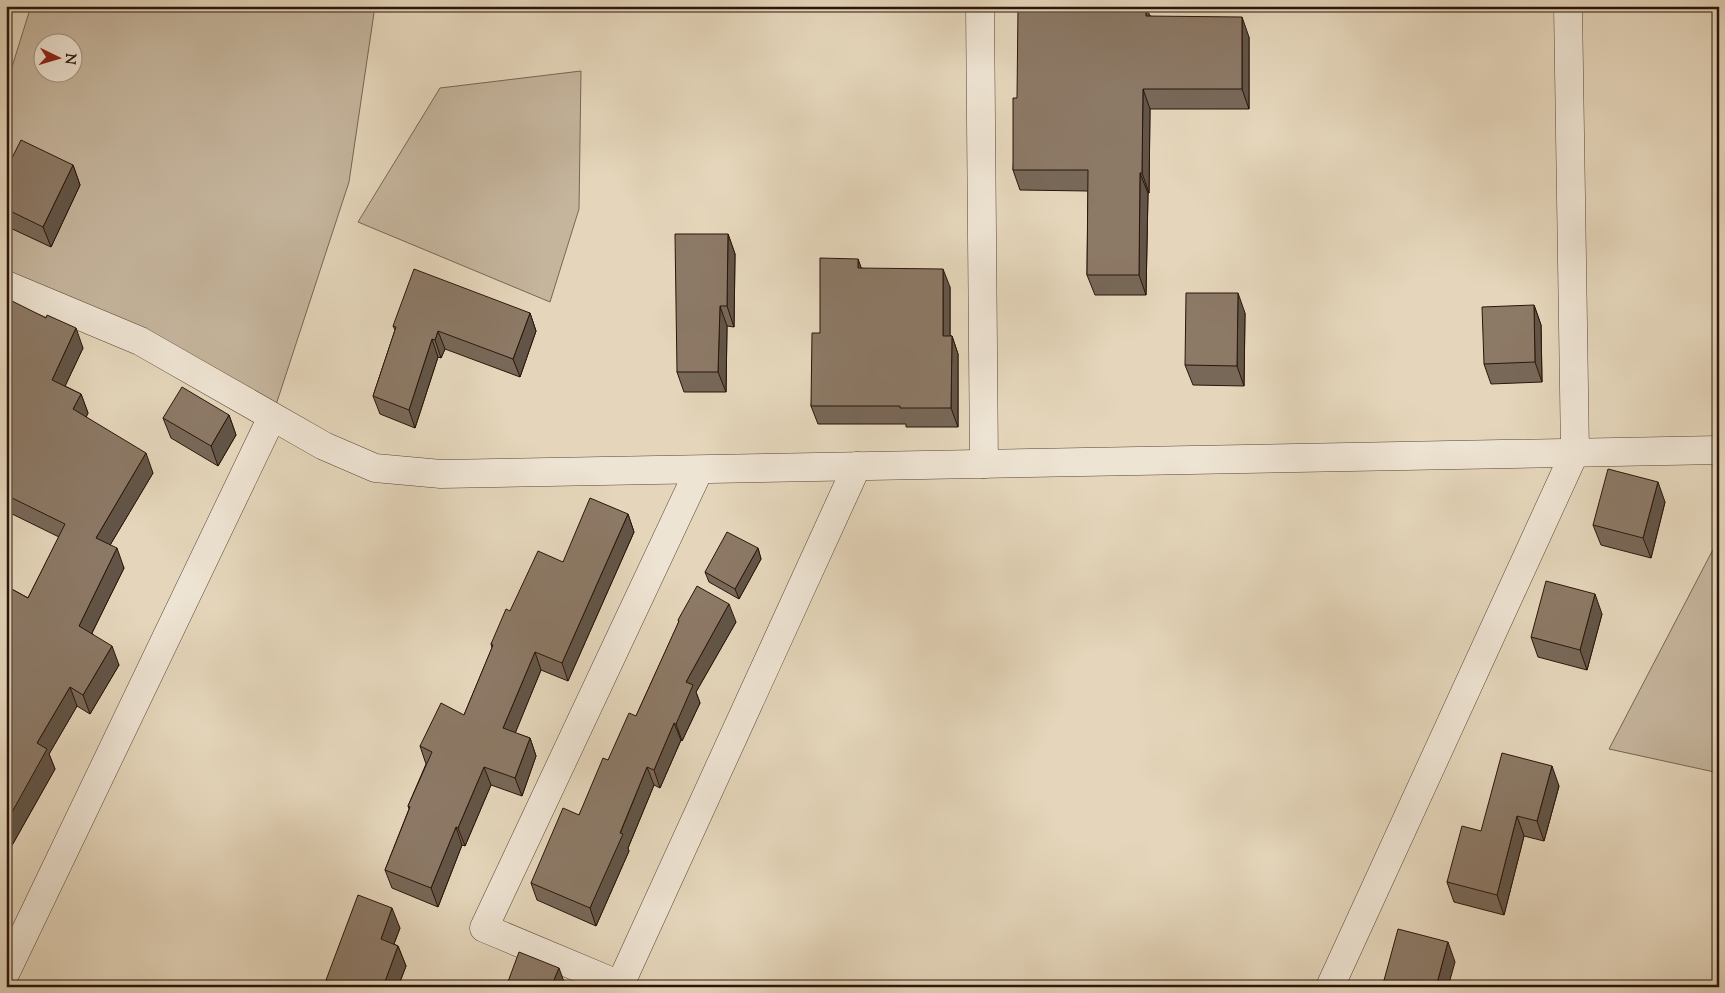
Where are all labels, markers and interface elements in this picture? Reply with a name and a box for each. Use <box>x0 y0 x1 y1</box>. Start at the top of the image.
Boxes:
north arrow <box>32 32 82 82</box>
text: N <box>59 53 79 65</box>

